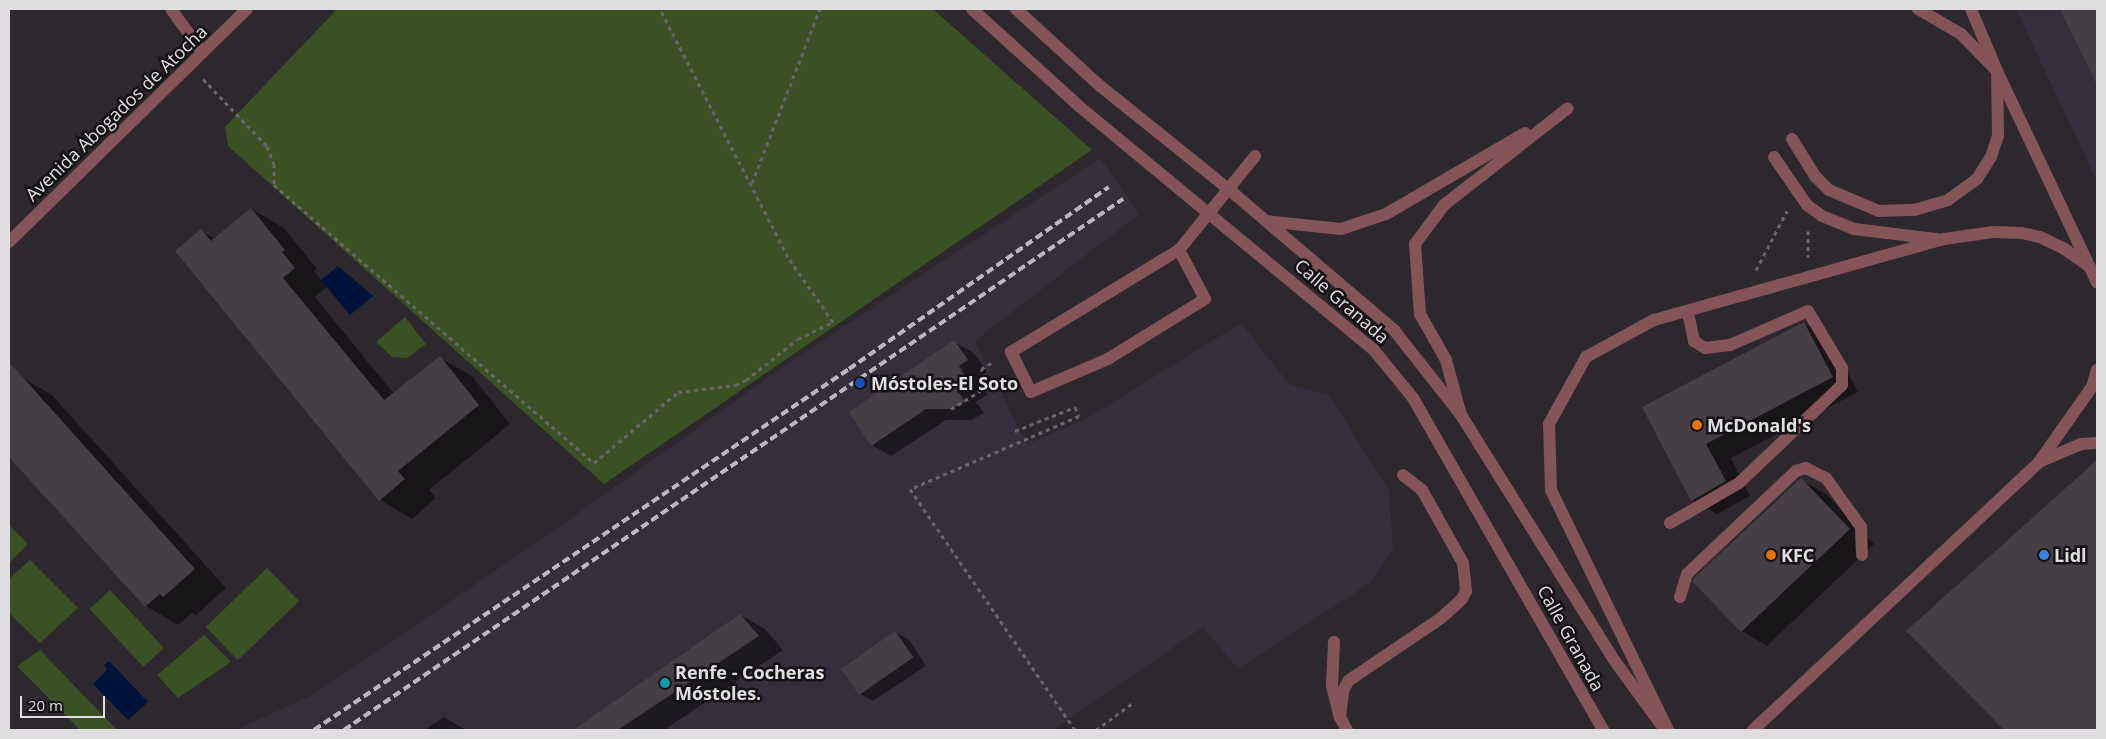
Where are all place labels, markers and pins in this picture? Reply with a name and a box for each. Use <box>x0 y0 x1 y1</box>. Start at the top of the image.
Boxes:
place label: Móstoles-El Soto <box>871 372 1018 394</box>
marker: Móstoles-El Soto <box>853 376 867 390</box>
place label: McDonald's <box>1707 414 1811 436</box>
marker: McDonald's <box>1691 419 1703 431</box>
place label: KFC <box>1781 544 1814 566</box>
place label: Lidl <box>2054 544 2087 566</box>
marker: KFC <box>1765 549 1777 561</box>
marker: Lidl <box>2038 549 2050 561</box>
place label: Renfe - Cocheras Móstoles. <box>675 662 824 704</box>
marker: Renfe - Cocheras Móstoles. <box>659 677 671 689</box>

